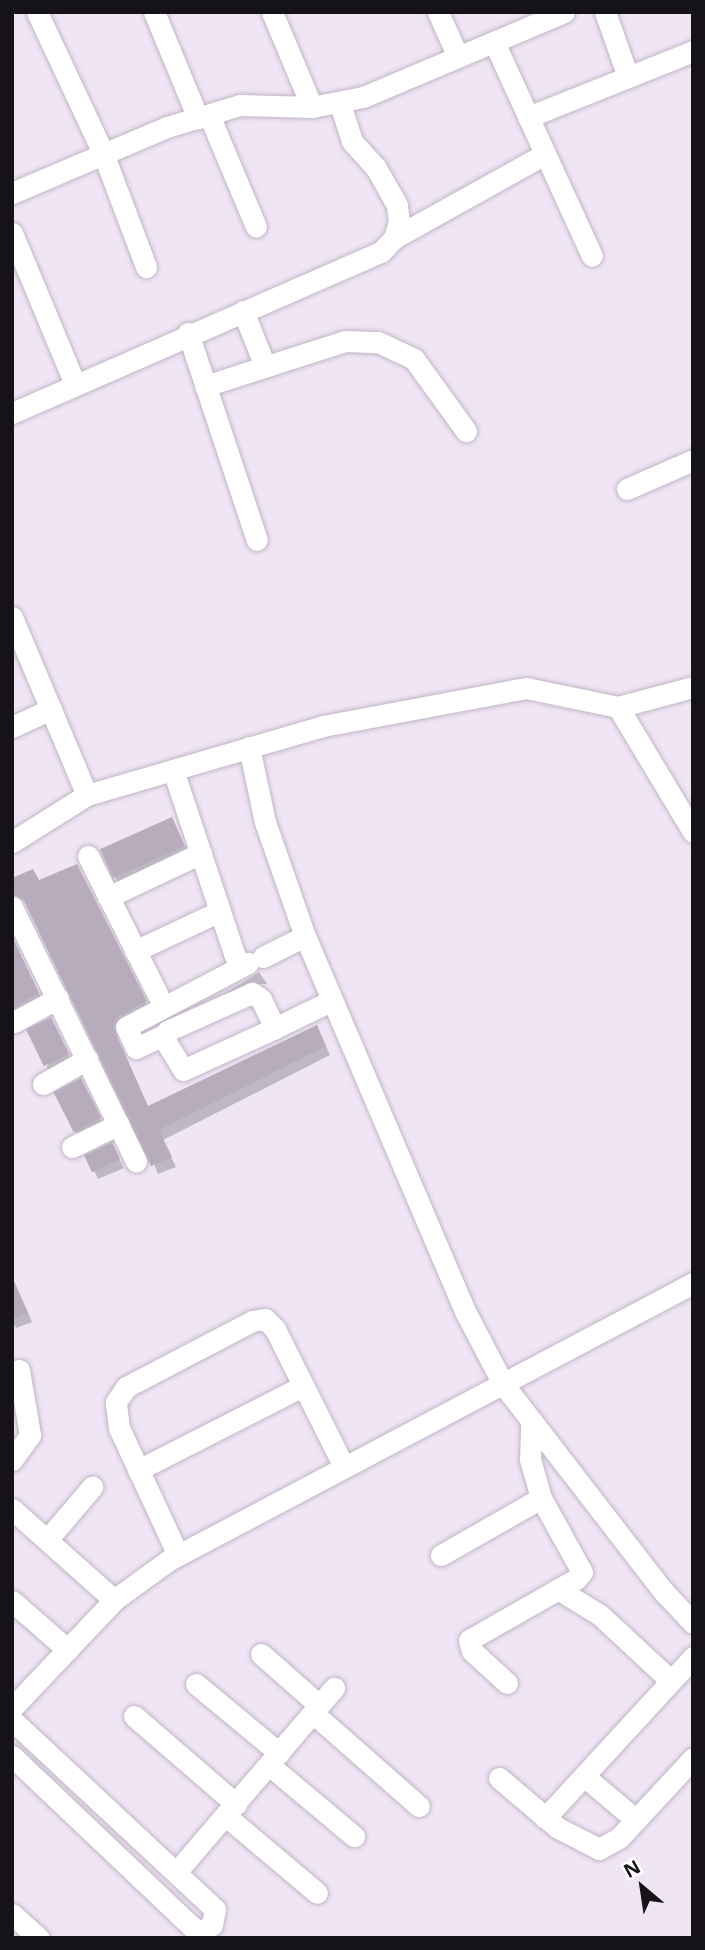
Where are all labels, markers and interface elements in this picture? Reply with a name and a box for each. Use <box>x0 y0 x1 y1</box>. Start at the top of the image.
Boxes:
north arrow <box>607 1852 677 1922</box>
text: N <box>619 1854 645 1884</box>

